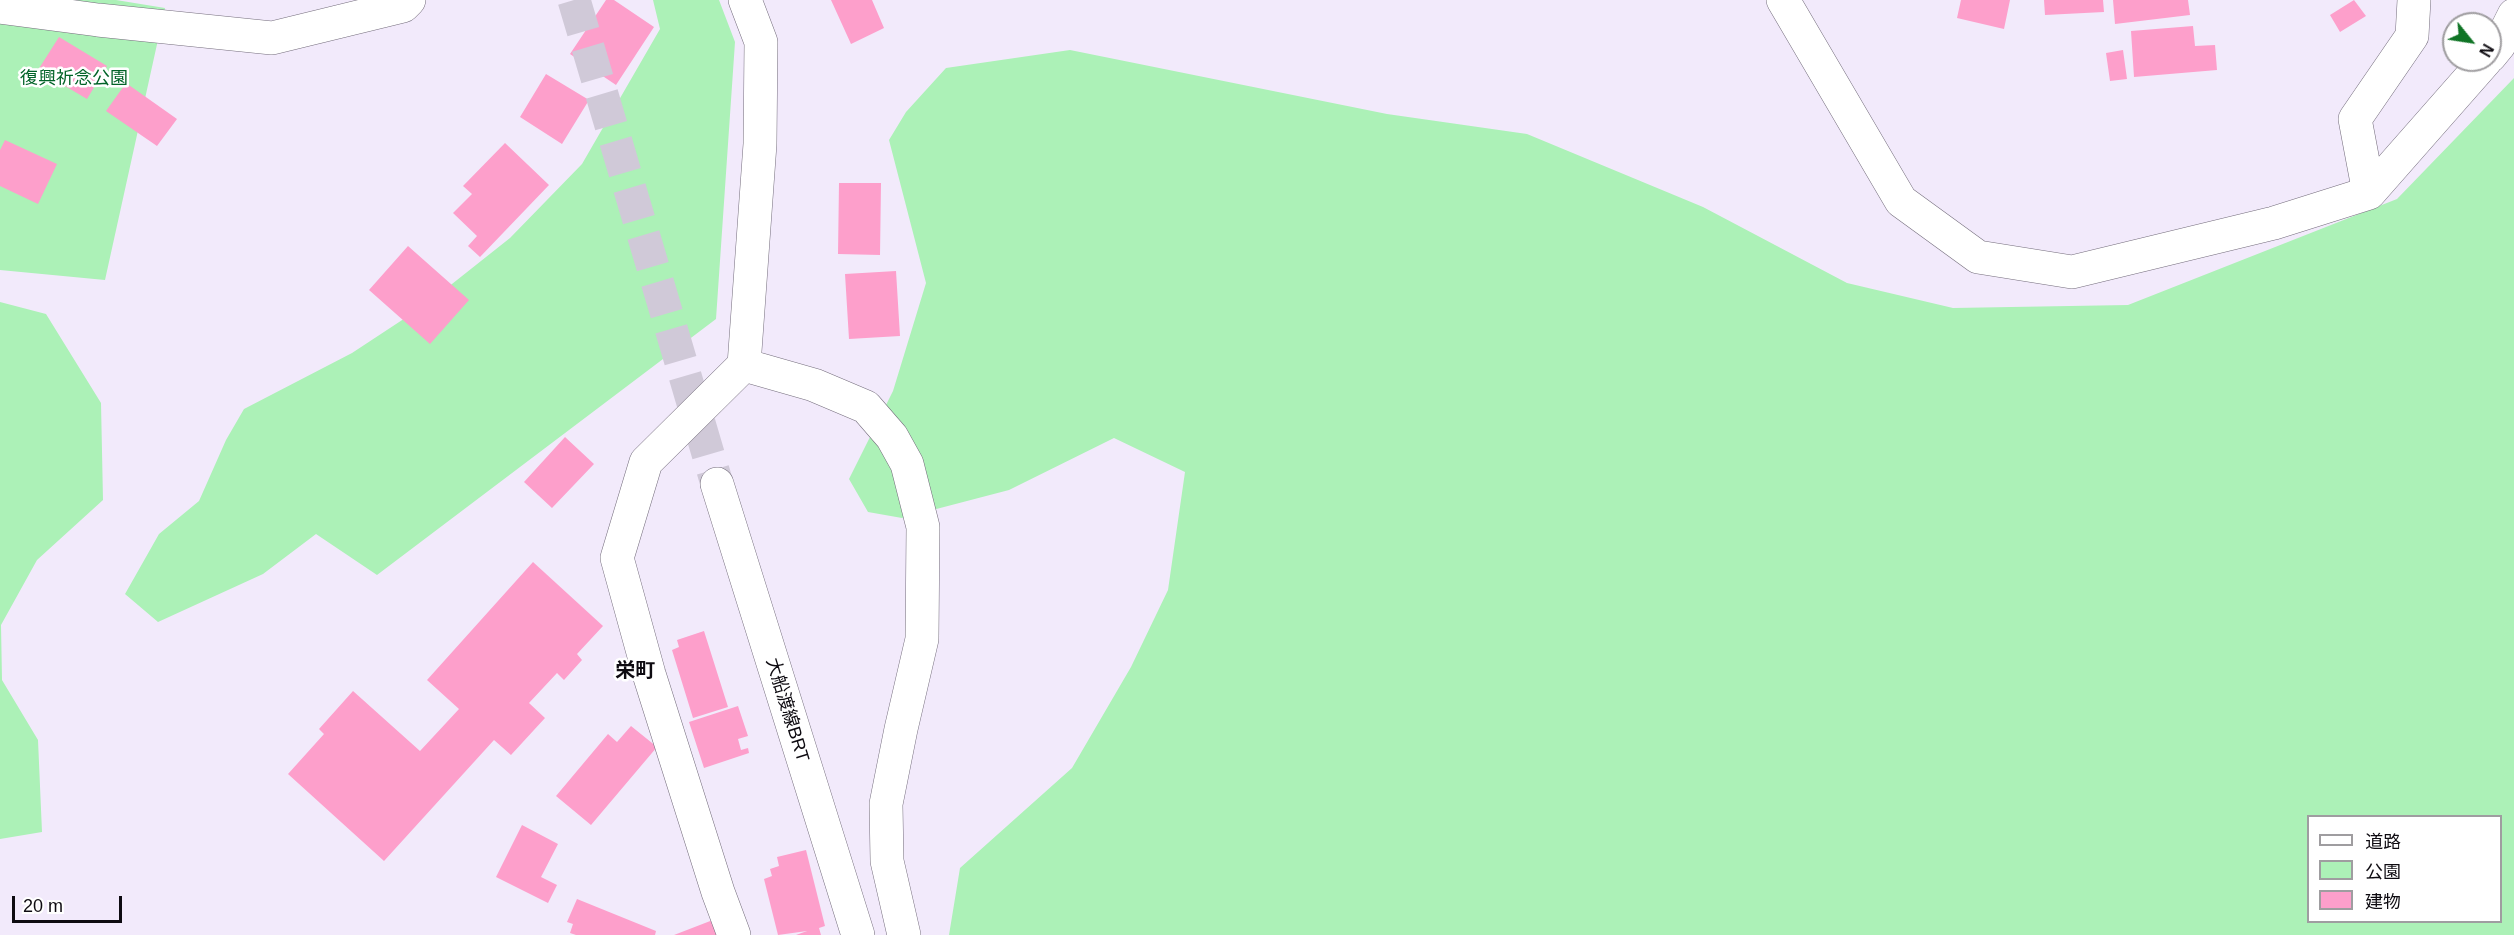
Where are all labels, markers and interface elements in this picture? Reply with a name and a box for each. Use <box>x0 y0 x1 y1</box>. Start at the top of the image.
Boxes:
north arrow <box>2442 12 2502 72</box>
text: N <box>2476 41 2497 60</box>
park label: 復興祈念公園 <box>20 68 128 90</box>
street label: 大船渡線BRT <box>761 655 813 765</box>
district label: 栄町 <box>615 659 655 683</box>
legend <box>2307 815 2502 923</box>
text: 道路 <box>2365 832 2401 852</box>
text: 公園 <box>2365 862 2401 882</box>
scale bar <box>15 884 124 922</box>
text: 建物 <box>2365 892 2401 912</box>
text: 20 m <box>23 896 63 916</box>

